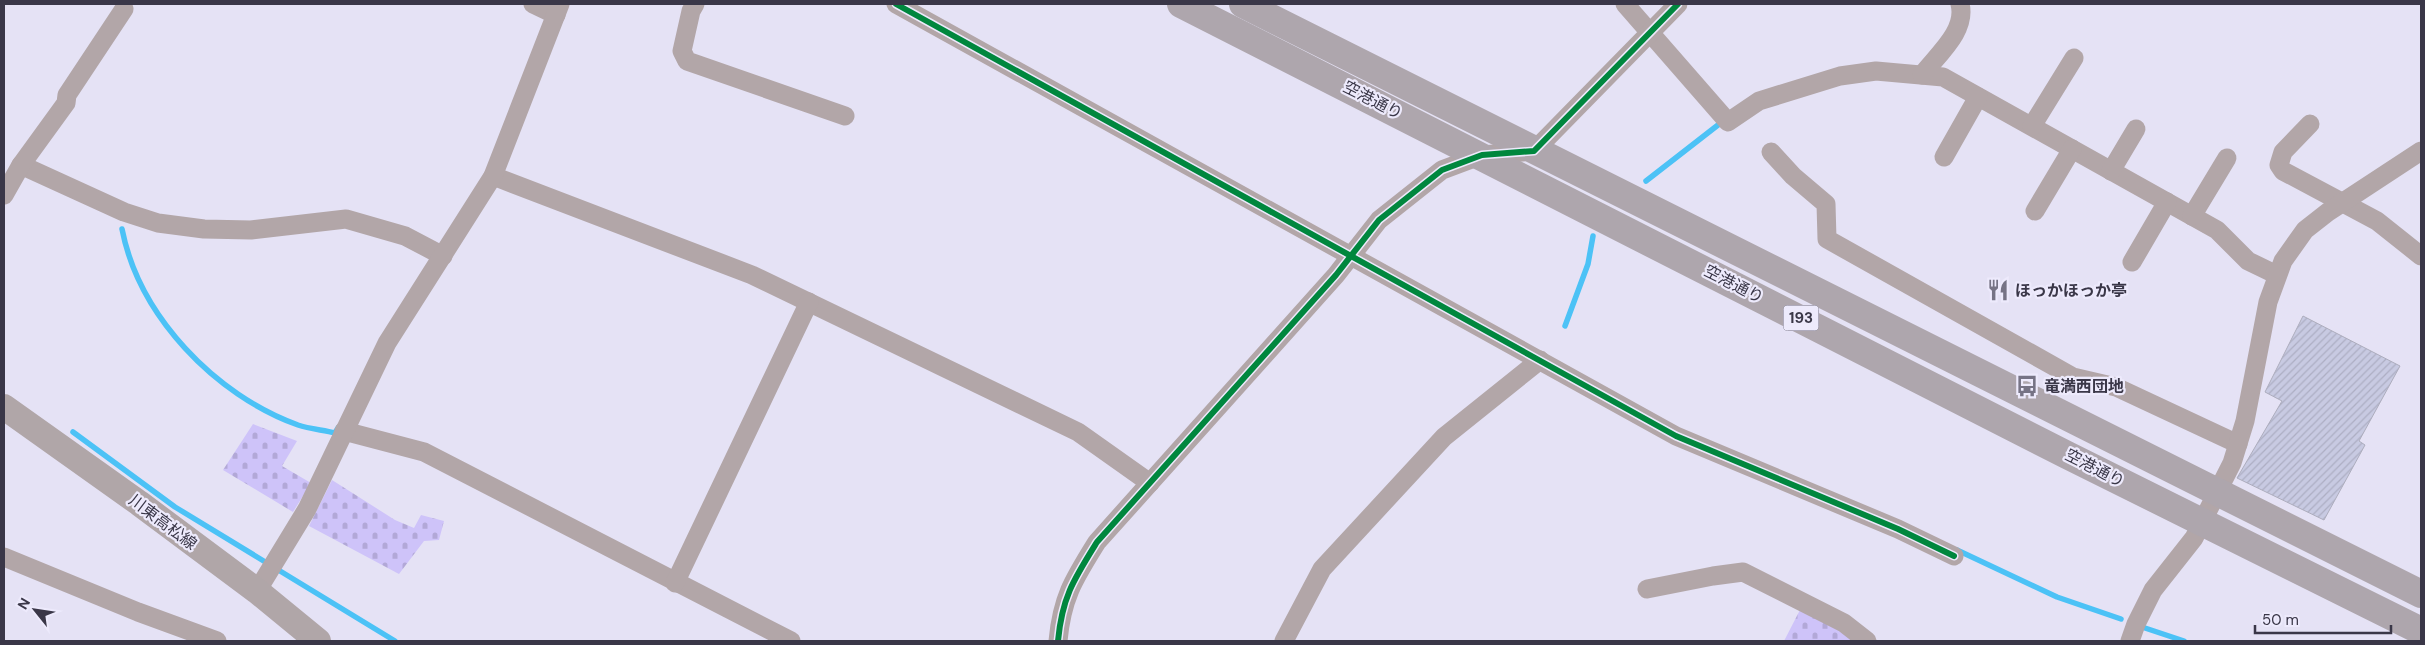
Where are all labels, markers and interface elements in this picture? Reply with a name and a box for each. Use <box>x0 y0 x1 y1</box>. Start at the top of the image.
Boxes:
street label: 空港通り <box>1340 76 1406 124</box>
street label: 空港通り <box>1701 260 1767 308</box>
restaurant icon: ほっかほっか亭 <box>1985 277 2011 303</box>
place label: ほっかほっか亭 <box>2015 280 2127 301</box>
road number: 193 <box>1784 306 1818 330</box>
bus stop icon: 竜満西団地 <box>2014 373 2040 399</box>
place label: 竜満西団地 <box>2044 376 2124 397</box>
street label: 空港通り <box>2062 444 2128 492</box>
street label: 川東高松線 <box>125 490 201 554</box>
north arrow <box>10 585 60 635</box>
text: N <box>13 595 34 612</box>
scale bar <box>2255 602 2391 634</box>
text: 50 m <box>2262 610 2299 630</box>

